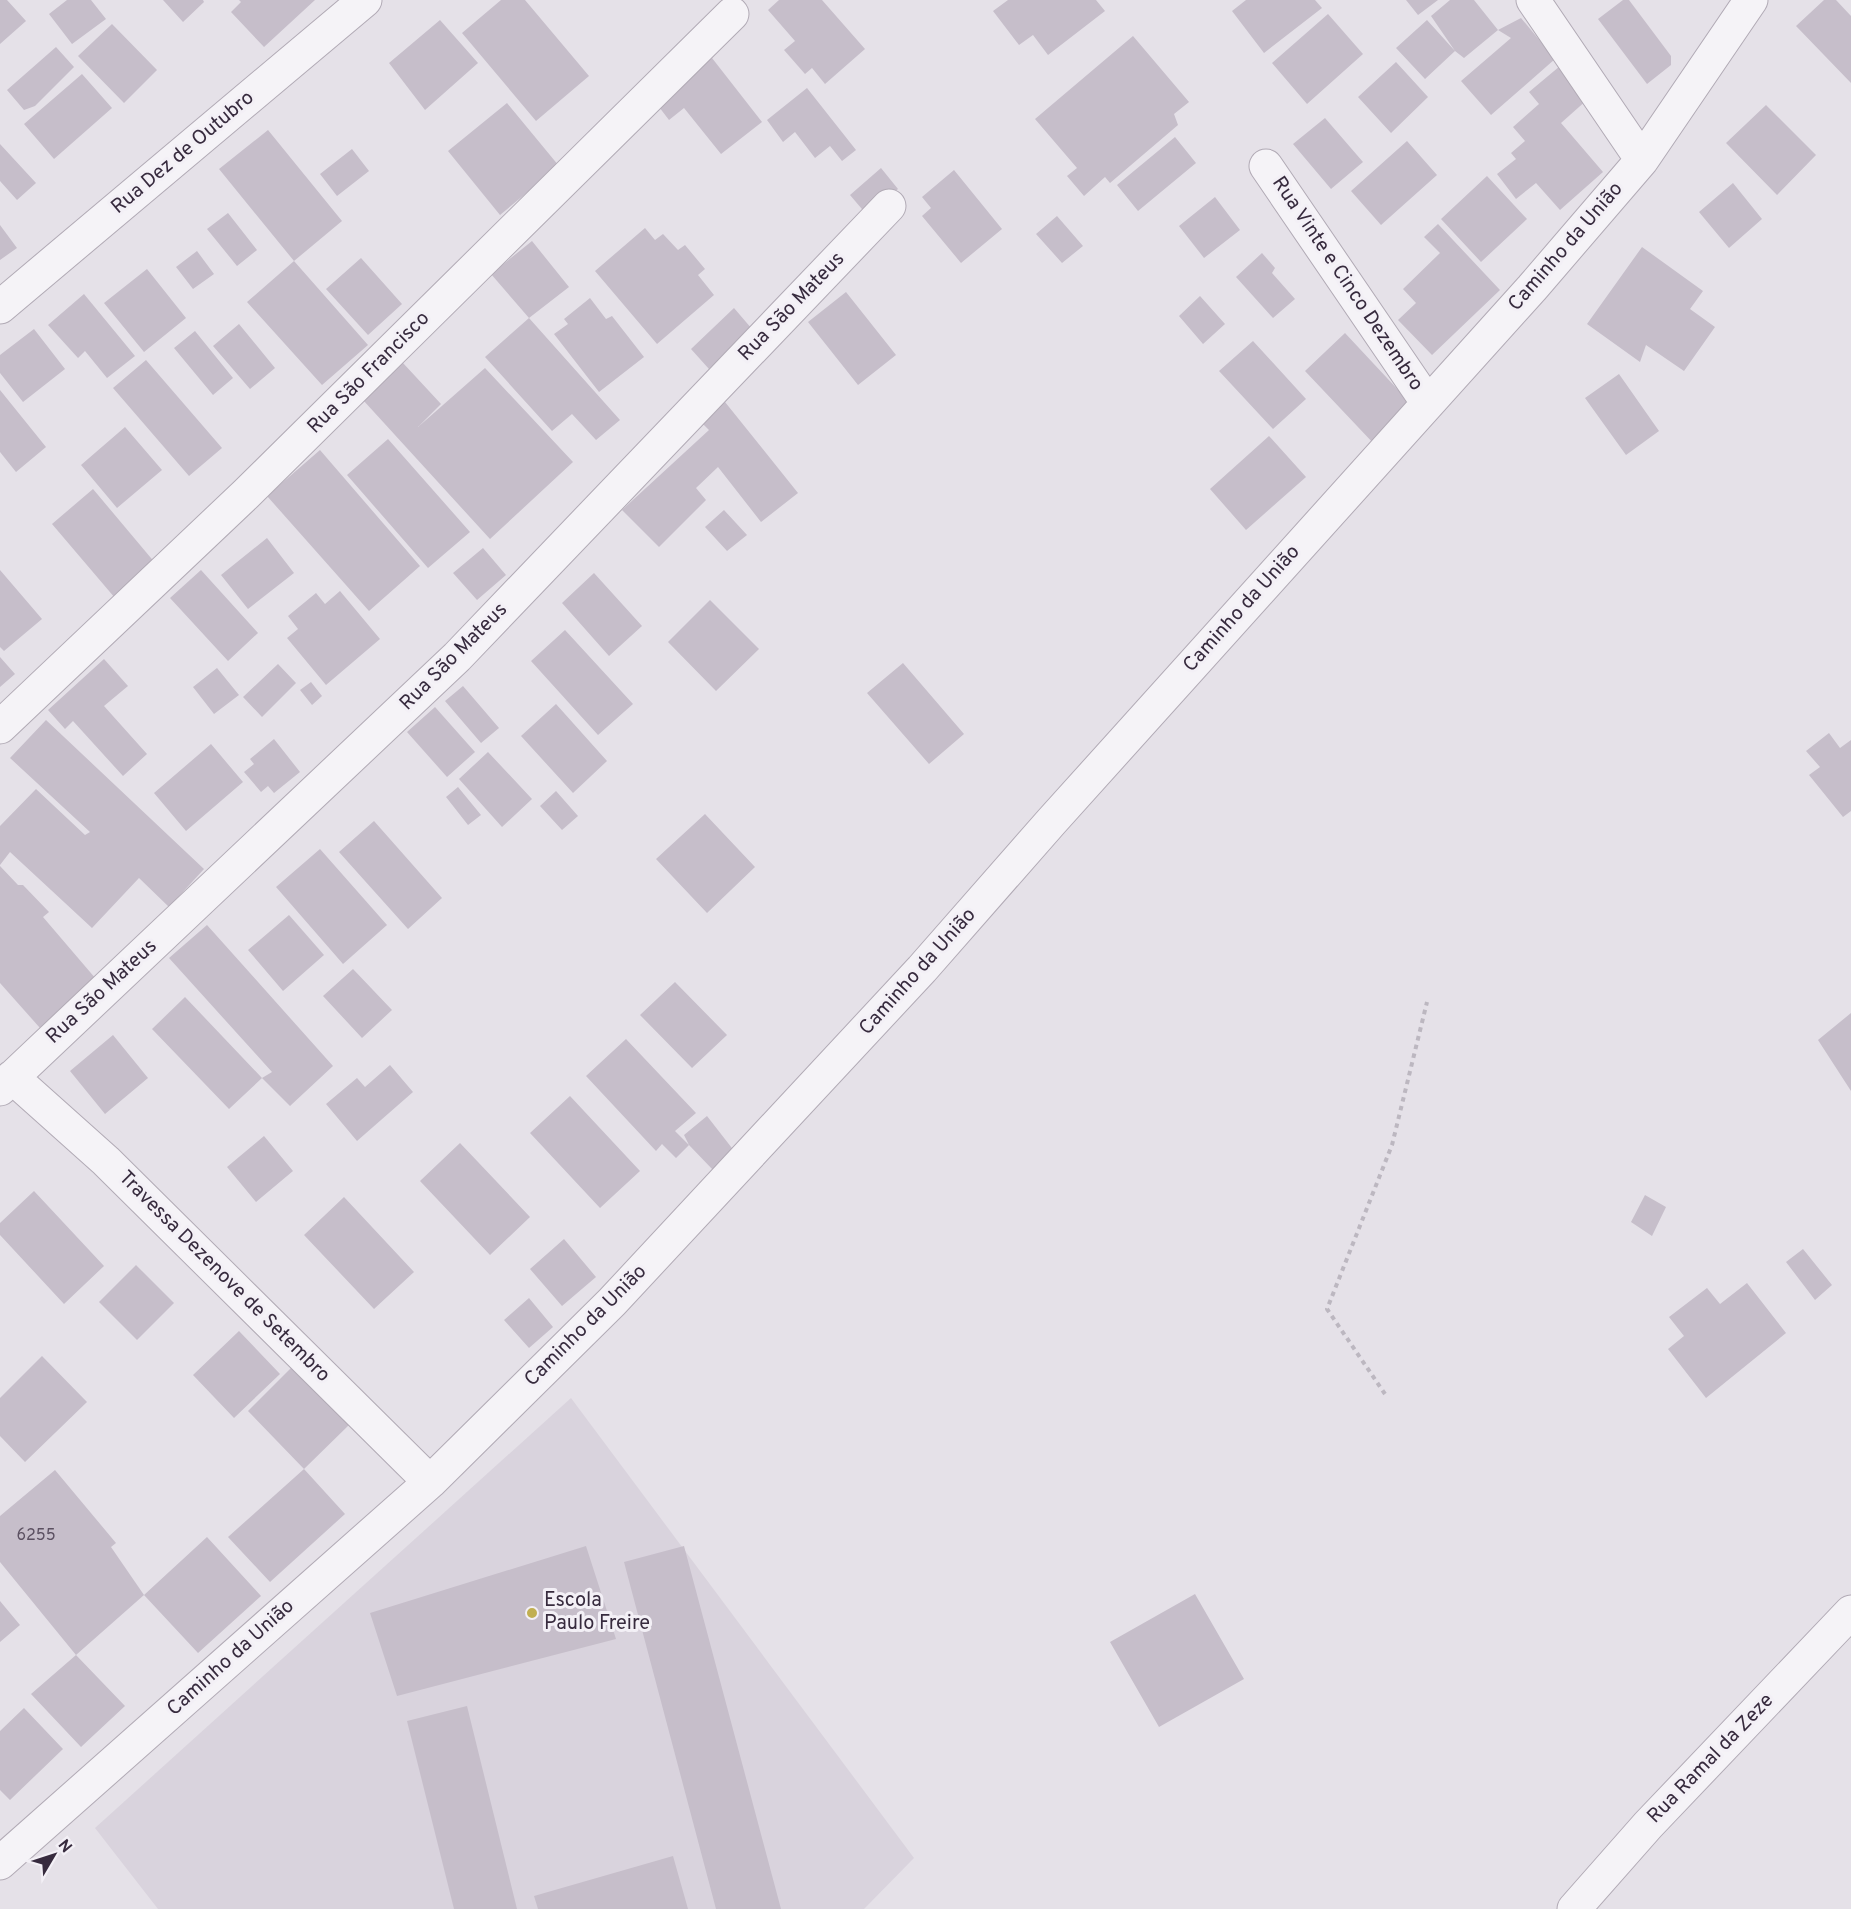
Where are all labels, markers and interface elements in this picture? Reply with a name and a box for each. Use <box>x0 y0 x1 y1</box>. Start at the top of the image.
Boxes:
street label: Rua Dez de Outubro <box>106 86 260 220</box>
street label: Rua Vinte e Cinco Dezembro <box>1265 172 1429 396</box>
street label: Caminho da União <box>1503 177 1629 317</box>
street label: Rua São Mateus <box>733 247 851 367</box>
street label: Rua São Francisco <box>302 306 436 440</box>
street label: Caminho da União <box>1178 540 1306 678</box>
street label: Rua São Mateus <box>394 597 514 717</box>
street label: Caminho da União <box>854 903 982 1041</box>
street label: Rua São Mateus <box>41 934 163 1050</box>
street label: Travessa Dezenove de Setembro <box>113 1166 335 1388</box>
street label: Caminho da União <box>519 1259 653 1393</box>
house number: 6255 <box>16 1526 56 1546</box>
place label: Escola Paulo Freire <box>544 1588 650 1637</box>
street label: Caminho da União <box>162 1594 300 1722</box>
marker: Escola Paulo Freire <box>525 1606 539 1620</box>
street label: Rua Ramal da Zeze <box>1642 1688 1780 1830</box>
north arrow <box>24 1825 84 1885</box>
text: N <box>53 1836 75 1858</box>

